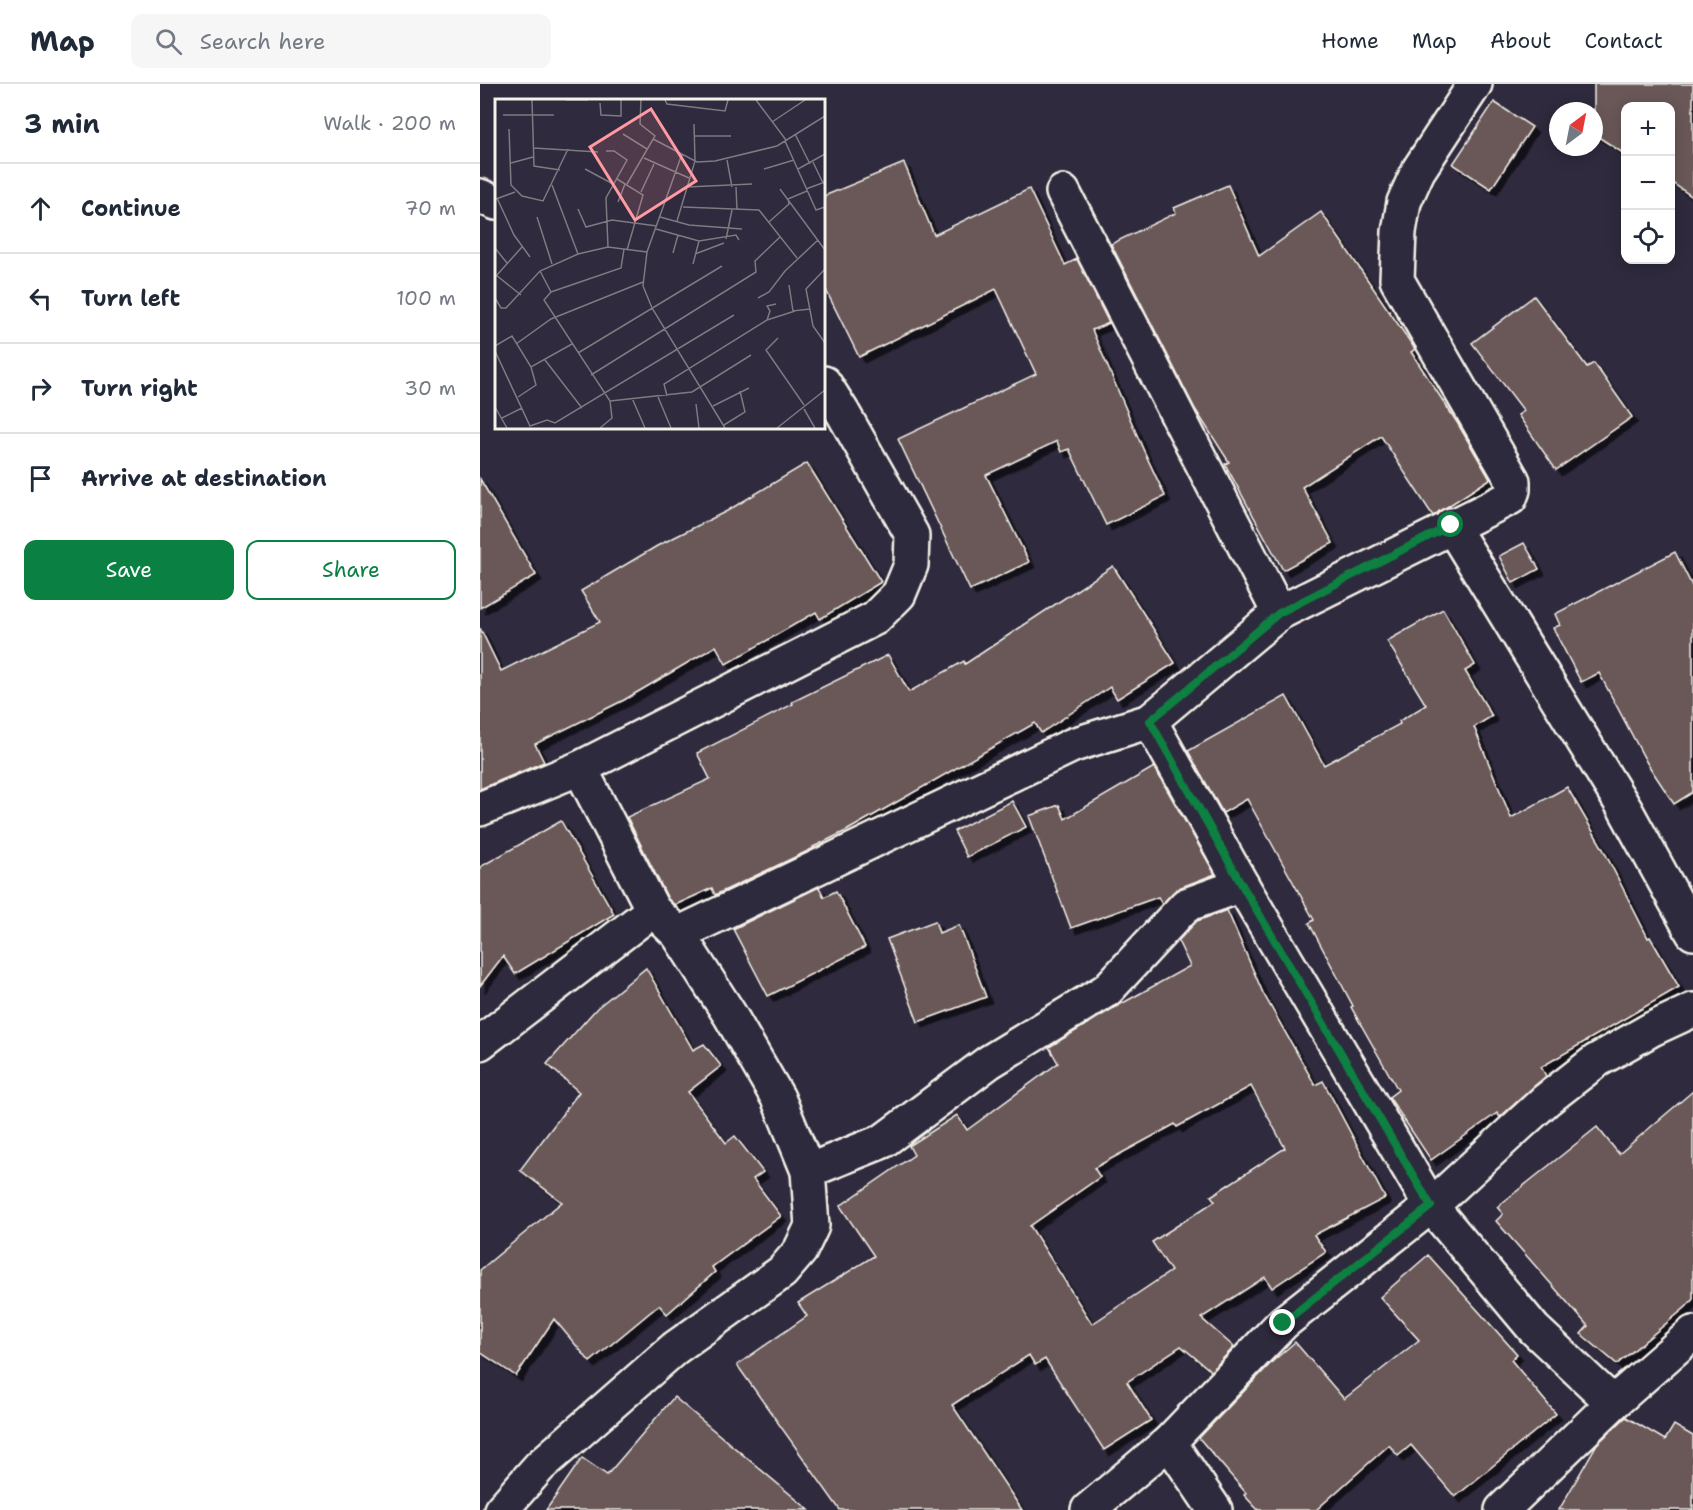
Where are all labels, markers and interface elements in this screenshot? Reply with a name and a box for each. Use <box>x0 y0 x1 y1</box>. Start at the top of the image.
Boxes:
search box <box>131 14 551 68</box>
text: Map <box>30 22 95 60</box>
icon: search <box>152 25 185 58</box>
text: Search here <box>200 27 325 56</box>
text: Home <box>1321 27 1379 55</box>
text: Map <box>1412 27 1457 55</box>
text: About <box>1490 27 1551 55</box>
text: Contact <box>1584 27 1663 55</box>
inset map <box>495 99 825 429</box>
north arrow <box>1549 102 1603 156</box>
map controls <box>1621 102 1675 264</box>
button: + <box>1621 102 1675 156</box>
text: 3 min <box>24 106 100 141</box>
text: Walk · 200 m <box>323 110 456 136</box>
button: − <box>1621 156 1675 210</box>
icon: ahead <box>24 192 57 225</box>
text: Continue <box>81 194 181 223</box>
text: 70 m <box>404 195 456 221</box>
button: locate <box>1621 210 1675 264</box>
icon: left <box>24 282 57 315</box>
text: Turn left <box>81 284 180 313</box>
text: 100 m <box>396 285 456 311</box>
icon: right <box>24 372 57 405</box>
text: Turn right <box>81 374 198 403</box>
text: 30 m <box>404 375 456 401</box>
icon: arrive <box>24 462 57 495</box>
text: Arrive at destination <box>81 464 327 493</box>
route start <box>1437 511 1463 537</box>
button: Save <box>24 540 234 600</box>
button: Share <box>246 540 456 600</box>
route end <box>1269 1309 1295 1335</box>

